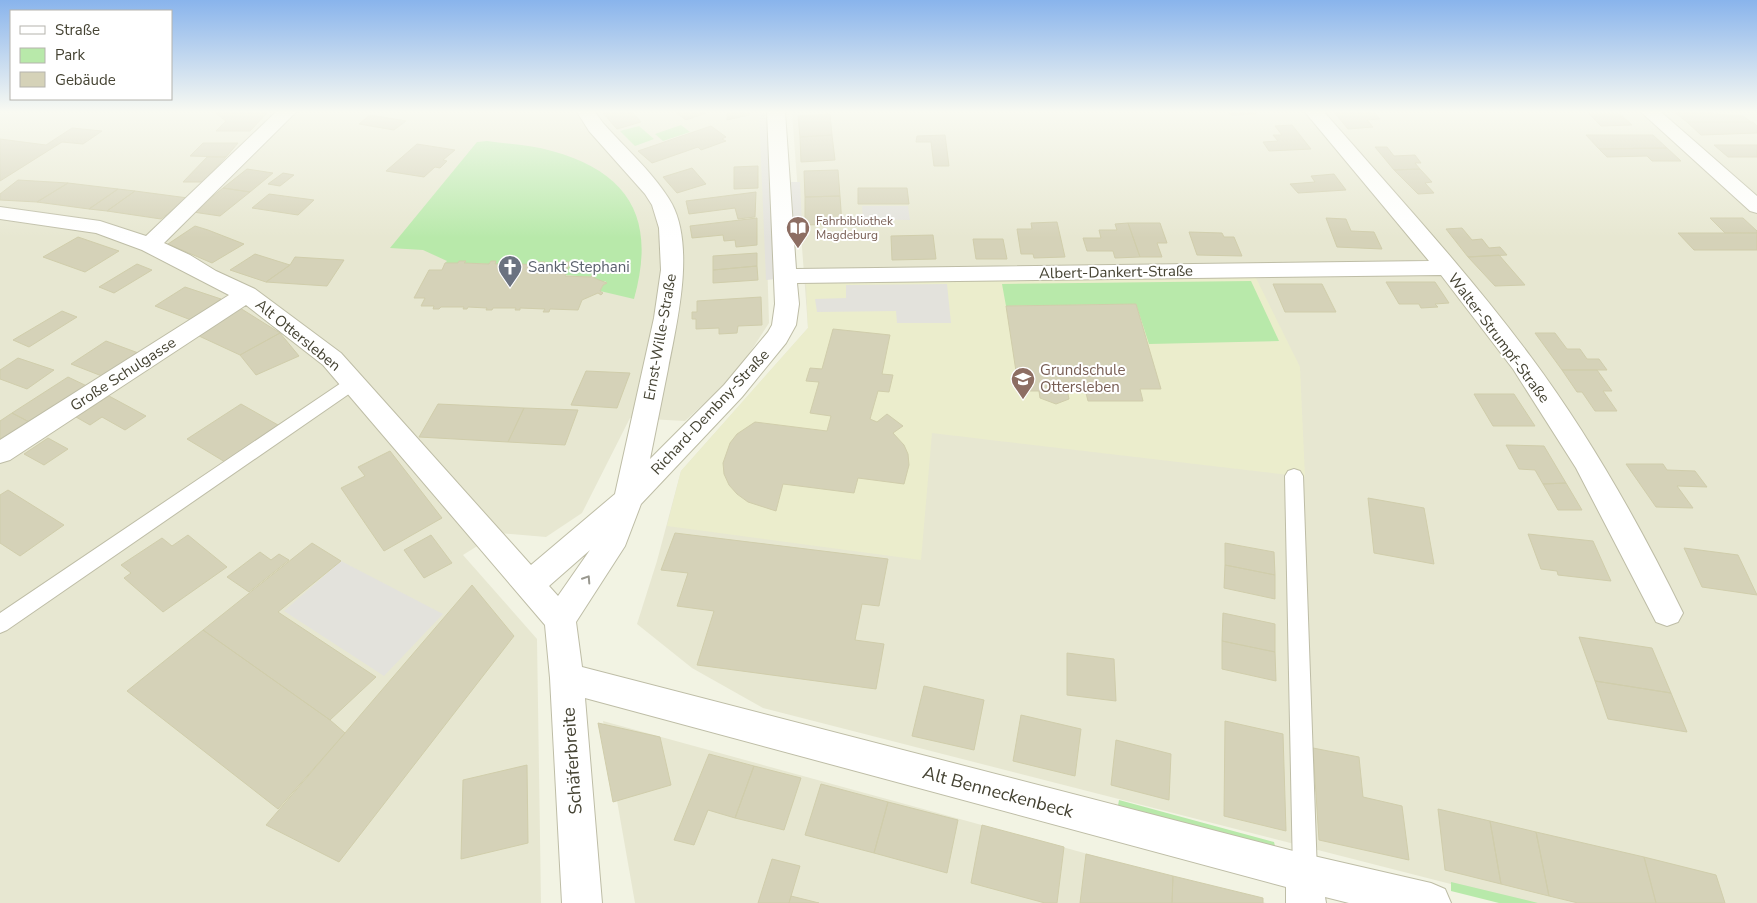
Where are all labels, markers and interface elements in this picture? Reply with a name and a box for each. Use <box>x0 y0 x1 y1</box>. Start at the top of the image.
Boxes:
legend <box>10 10 172 100</box>
text: Straße <box>55 20 100 40</box>
text: Park <box>55 45 85 65</box>
text: Gebäude <box>55 70 116 90</box>
place label: Fahrbibliothek Magdeburg <box>816 213 894 243</box>
library icon: Fahrbibliothek Magdeburg <box>785 215 811 249</box>
church icon: Sankt Stephani <box>497 254 523 288</box>
place label: Sankt Stephani <box>528 257 630 277</box>
street label: Albert-Dankert-Straße <box>1039 261 1193 283</box>
street label: Walter-Strumpf-Straße <box>1444 269 1554 407</box>
street label: Ernst-Wille-Straße <box>639 272 681 402</box>
street label: Alt Ottersleben <box>251 294 345 376</box>
street label: Große Schulgasse <box>66 332 180 416</box>
street label: Richard-Dembny-Straße <box>646 345 774 479</box>
place label: Grundschule Ottersleben <box>1040 360 1125 397</box>
school or university icon: Grundschule Ottersleben <box>1010 366 1036 400</box>
one-way arrow <box>581 575 590 584</box>
street label: Schäferbreite <box>556 707 588 815</box>
street label: Alt Benneckenbeck <box>920 760 1077 824</box>

